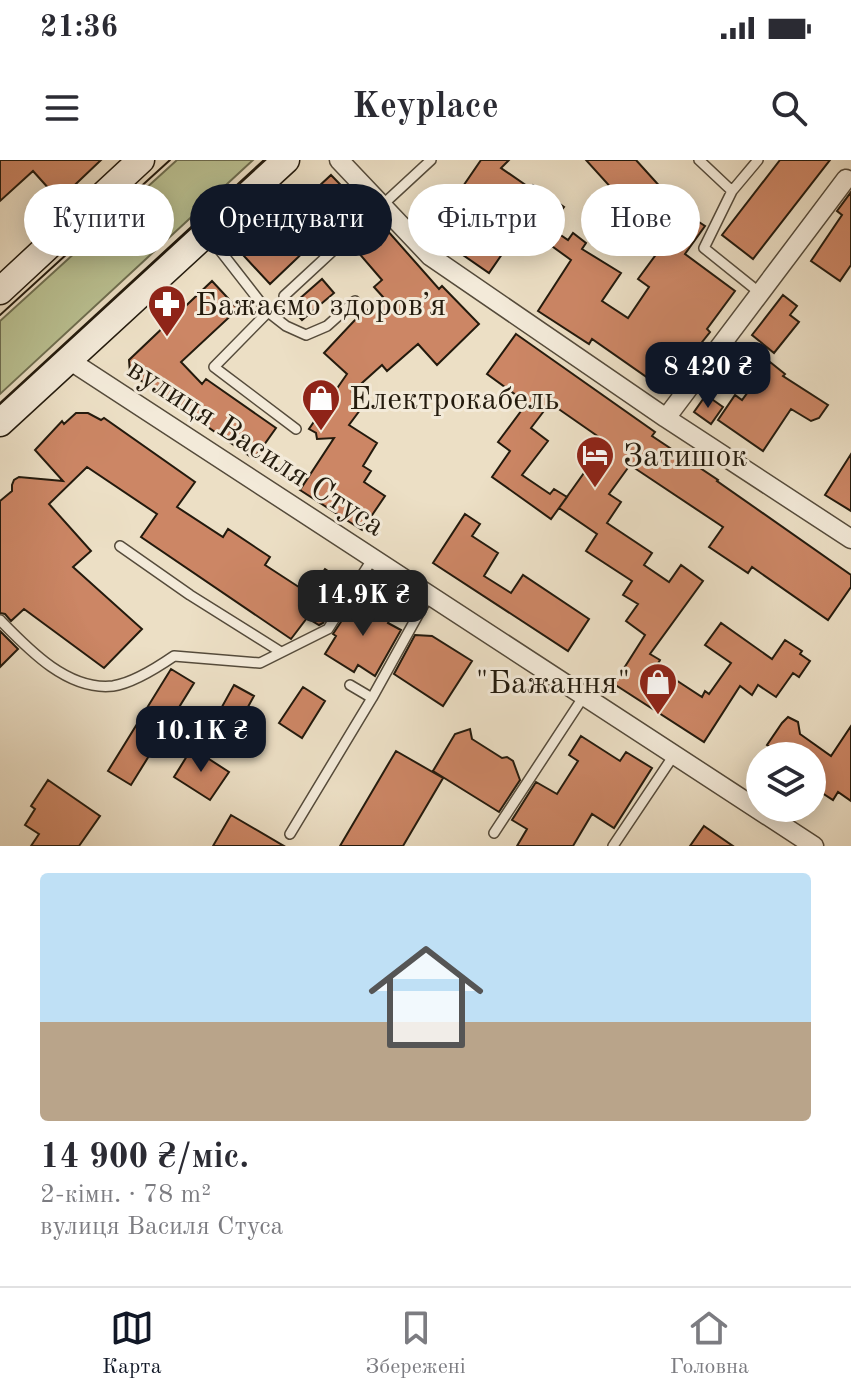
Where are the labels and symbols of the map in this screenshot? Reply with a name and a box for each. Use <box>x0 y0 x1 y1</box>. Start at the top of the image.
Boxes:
pharmacy icon: Бажаємо здоровʼя <box>146 283 188 338</box>
place label: Бажаємо здоровʼя <box>195 291 446 323</box>
pin: 8 420 ₴ <box>634 342 782 410</box>
street label: вулиця Василя Стуса <box>121 354 390 544</box>
shop icon: Електрокабель <box>300 377 342 432</box>
place label: Електрокабель <box>349 385 559 417</box>
hotel icon: Затишок <box>574 434 616 489</box>
place label: Затишок <box>623 442 747 474</box>
pin: 14.9K ₴ <box>289 570 437 638</box>
shop icon: "Бажання" <box>637 661 679 716</box>
place label: "Бажання" <box>476 669 630 701</box>
pin: 10.1K ₴ <box>127 706 275 774</box>

